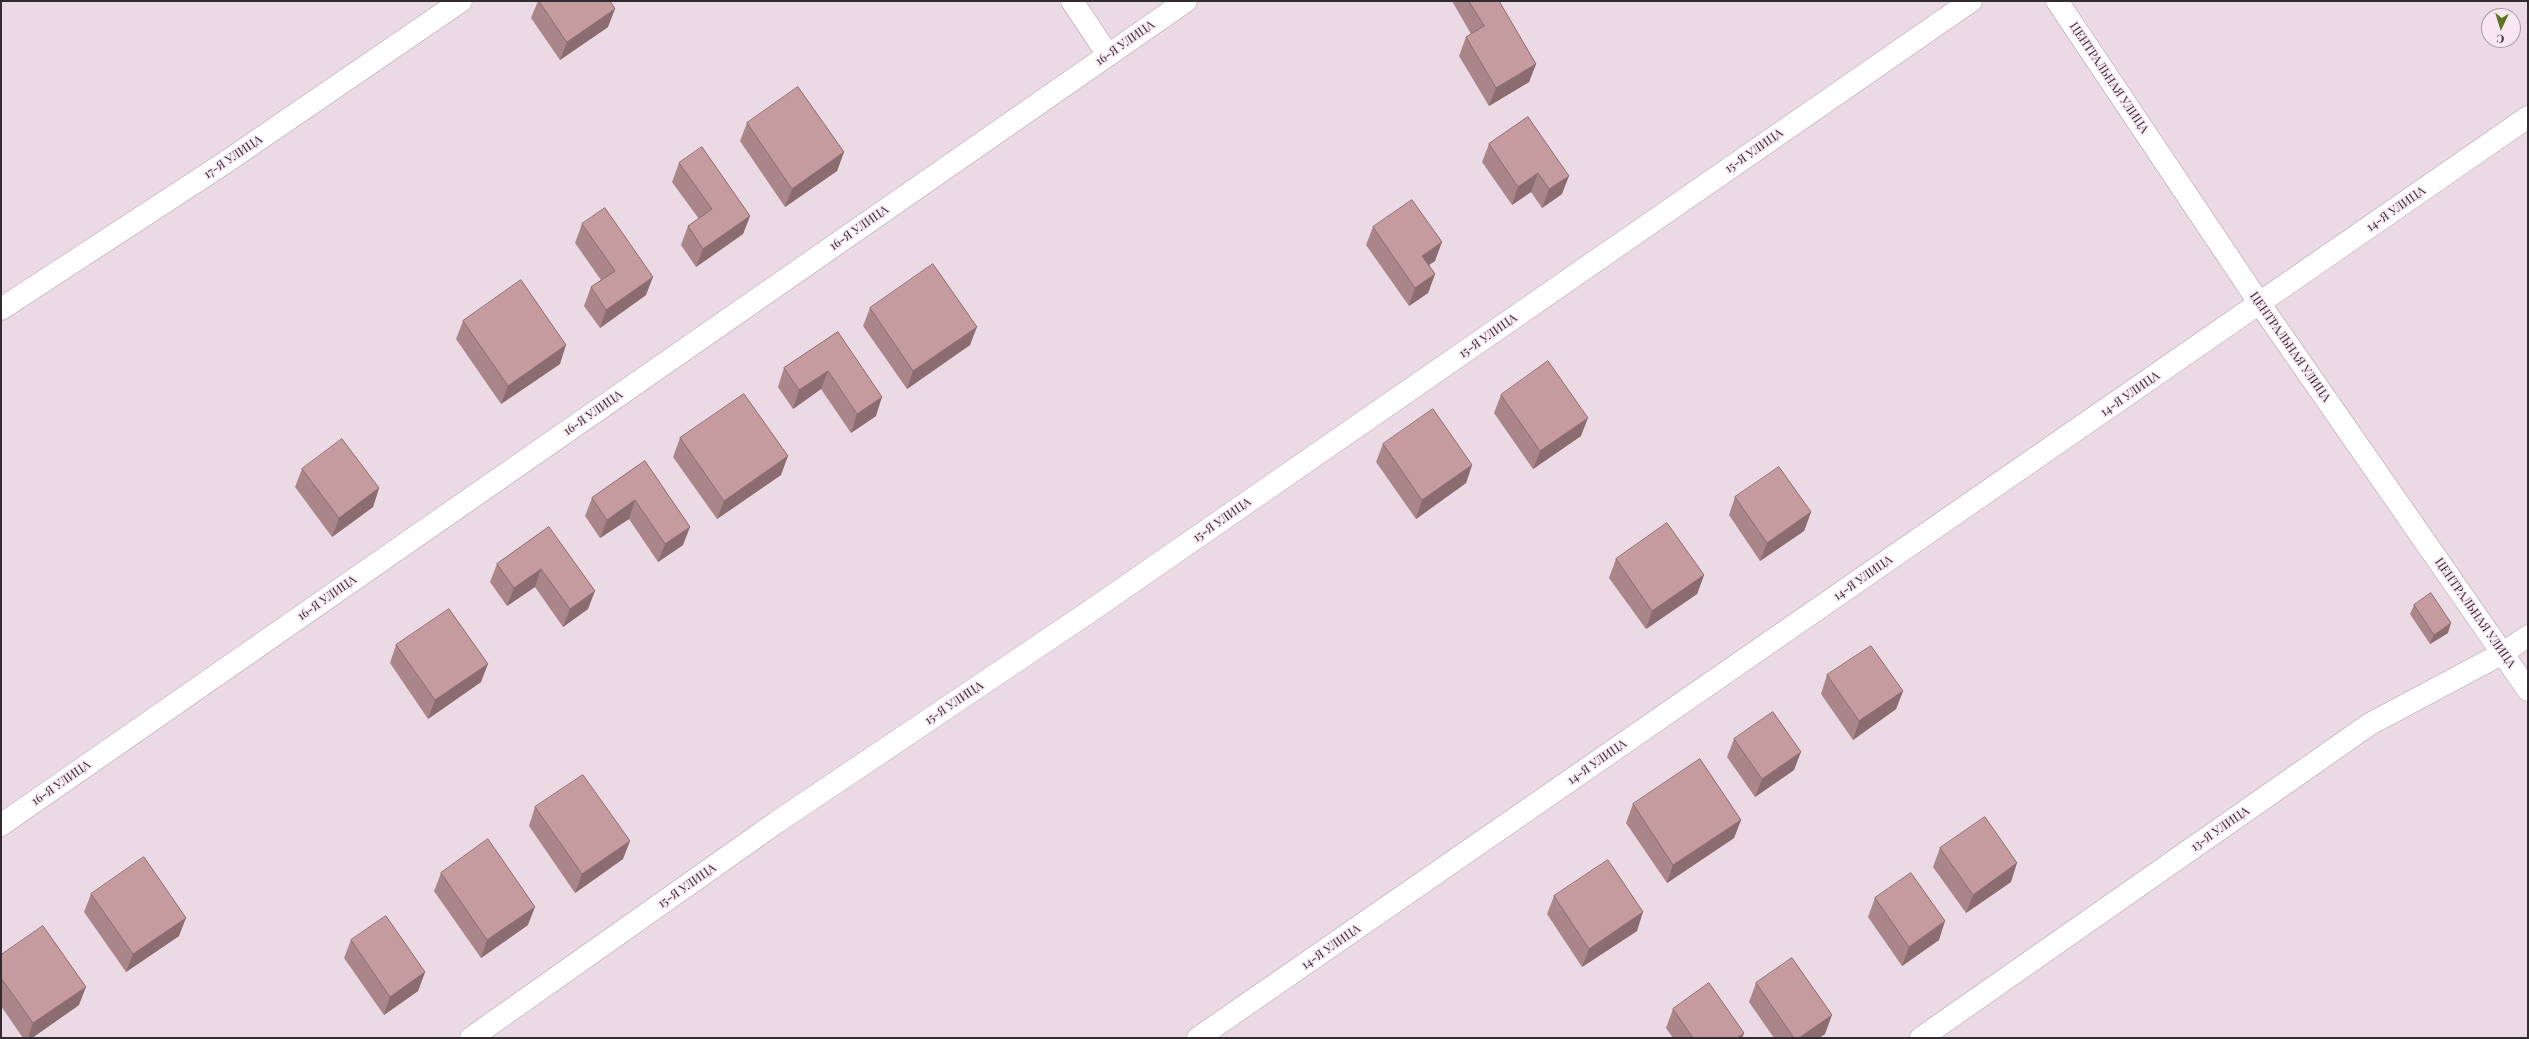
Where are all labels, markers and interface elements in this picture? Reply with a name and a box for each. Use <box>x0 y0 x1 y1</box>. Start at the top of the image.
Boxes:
north arrow <box>2481 8 2521 48</box>
street label: 16-Я УЛИЦА <box>1093 17 1157 69</box>
street label: ЦЕНТРАЛЬНАЯ УЛИЦА <box>2066 20 2152 136</box>
text: С <box>2496 32 2505 47</box>
street label: 15-Я УЛИЦА <box>1722 126 1786 176</box>
street label: 17-Я УЛИЦА <box>201 132 265 182</box>
street label: 14-Я УЛИЦА <box>2364 183 2428 235</box>
street label: 16-Я УЛИЦА <box>827 202 891 254</box>
street label: ЦЕНТРАЛЬНАЯ УЛИЦА <box>2247 289 2333 405</box>
street label: 15-Я УЛИЦА <box>1456 311 1520 361</box>
street label: 14-Я УЛИЦА <box>2098 368 2162 420</box>
street label: 16-Я УЛИЦА <box>561 387 625 439</box>
street label: 15-Я УЛИЦА <box>1190 495 1254 545</box>
street label: 14-Я УЛИЦА <box>1831 552 1895 604</box>
street label: ЦЕНТРАЛЬНАЯ УЛИЦА <box>2432 555 2518 671</box>
street label: 16-Я УЛИЦА <box>295 572 359 624</box>
street label: 15-Я УЛИЦА <box>922 678 986 728</box>
street label: 14-Я УЛИЦА <box>1565 736 1629 788</box>
street label: 16-Я УЛИЦА <box>29 757 93 809</box>
street label: 13-Я УЛИЦА <box>2188 804 2252 854</box>
street label: 15-Я УЛИЦА <box>655 861 719 911</box>
street label: 14-Я УЛИЦА <box>1299 921 1363 973</box>

